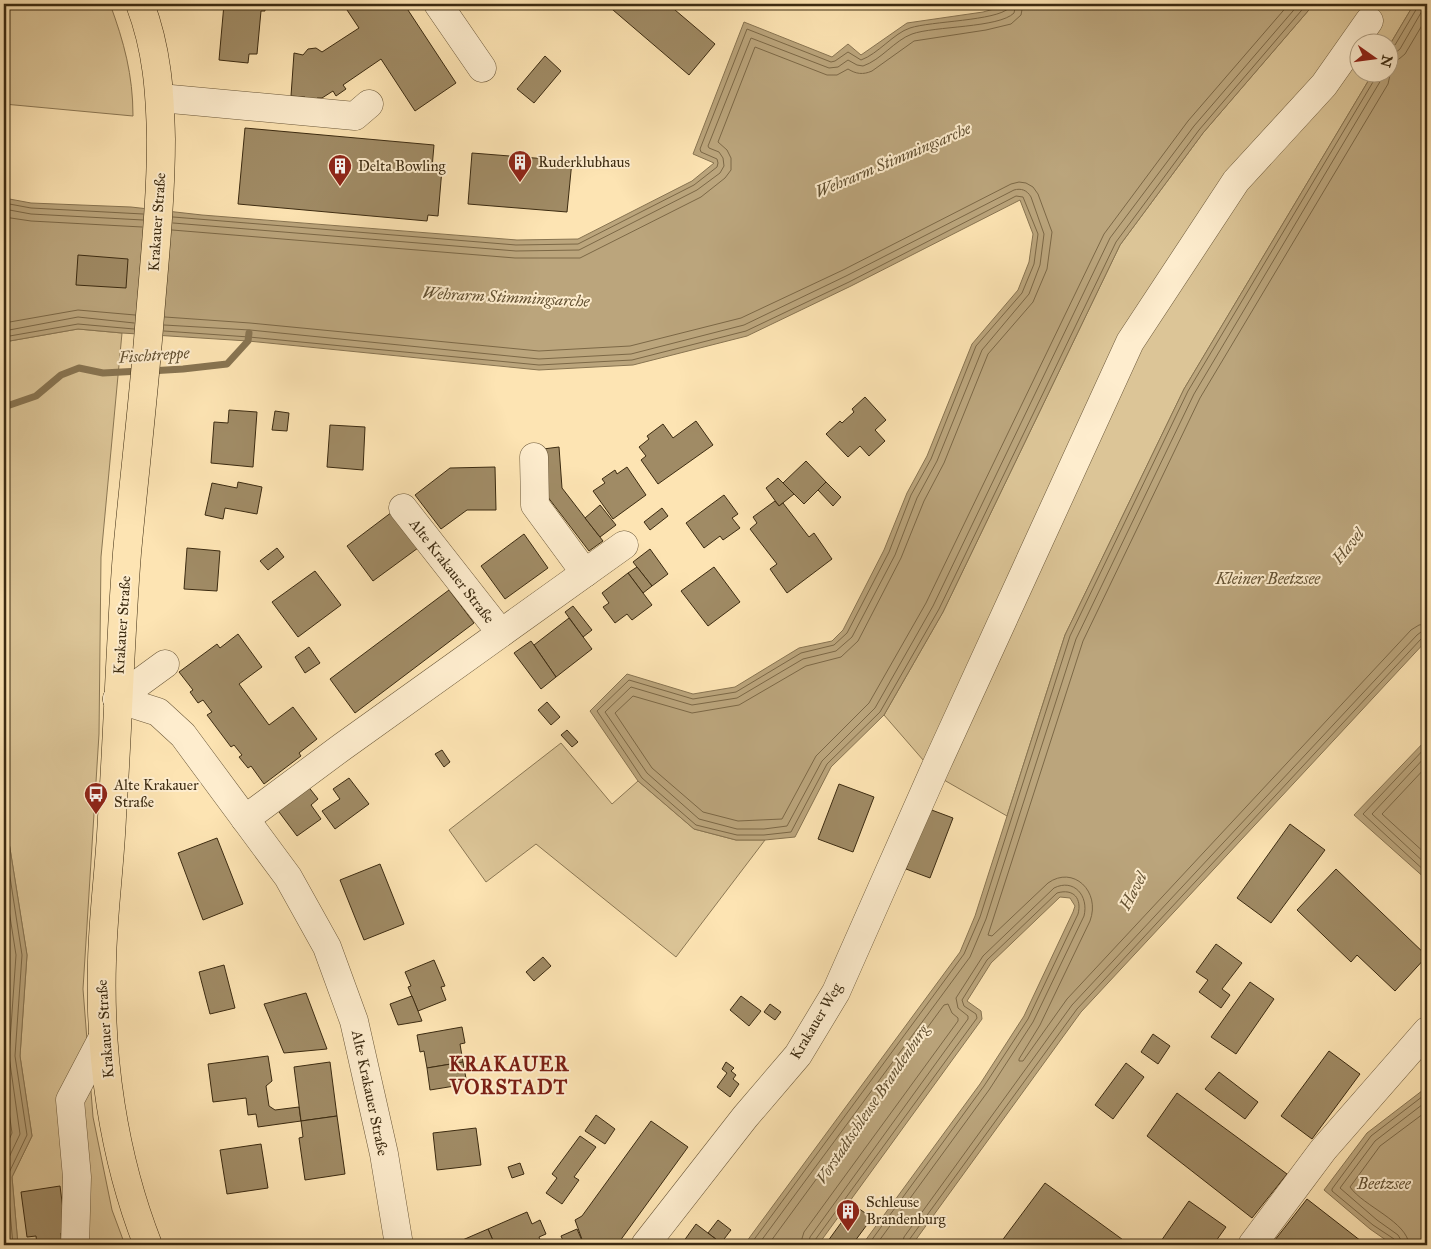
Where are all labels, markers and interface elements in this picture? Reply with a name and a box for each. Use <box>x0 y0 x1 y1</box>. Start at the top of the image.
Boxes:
north arrow <box>1348 32 1398 82</box>
text: N <box>1376 53 1396 69</box>
water label: Wehrarm Stimmingsarche <box>812 118 975 201</box>
building icon: Ruderklubhaus <box>507 149 533 183</box>
building icon: Delta Bowling <box>327 153 353 187</box>
place label: Ruderklubhaus <box>538 153 630 171</box>
place label: Delta Bowling <box>358 157 447 175</box>
street label: Krakauer Straße <box>145 172 169 272</box>
water label: Wehrarm Stimmingsarche <box>422 283 591 311</box>
water label: Fischtreppe <box>117 343 191 368</box>
street label: Alte Krakauer Straße <box>405 514 498 627</box>
water label: Havel <box>1327 523 1369 568</box>
water label: Kleiner Beetzsee <box>1215 569 1321 588</box>
street label: Krakauer Straße <box>110 575 134 675</box>
place label: Alte Krakauer Straße <box>113 776 199 811</box>
bus stop icon: Alte Krakauer Straße <box>83 781 109 815</box>
water label: Havel <box>1115 867 1152 914</box>
street label: Krakauer Straße <box>93 979 117 1079</box>
street label: Krakauer Weg <box>786 979 846 1062</box>
water label: Vorstadtschleuse Brandenburg <box>812 1020 933 1187</box>
street label: Alte Krakauer Straße <box>348 1028 392 1157</box>
district label: KRAKAUER VORSTADT <box>449 1052 569 1099</box>
water label: Beetzsee <box>1356 1174 1412 1193</box>
place label: Schleuse Brandenburg <box>866 1193 947 1228</box>
building icon: Schleuse Brandenburg <box>835 1198 861 1232</box>

